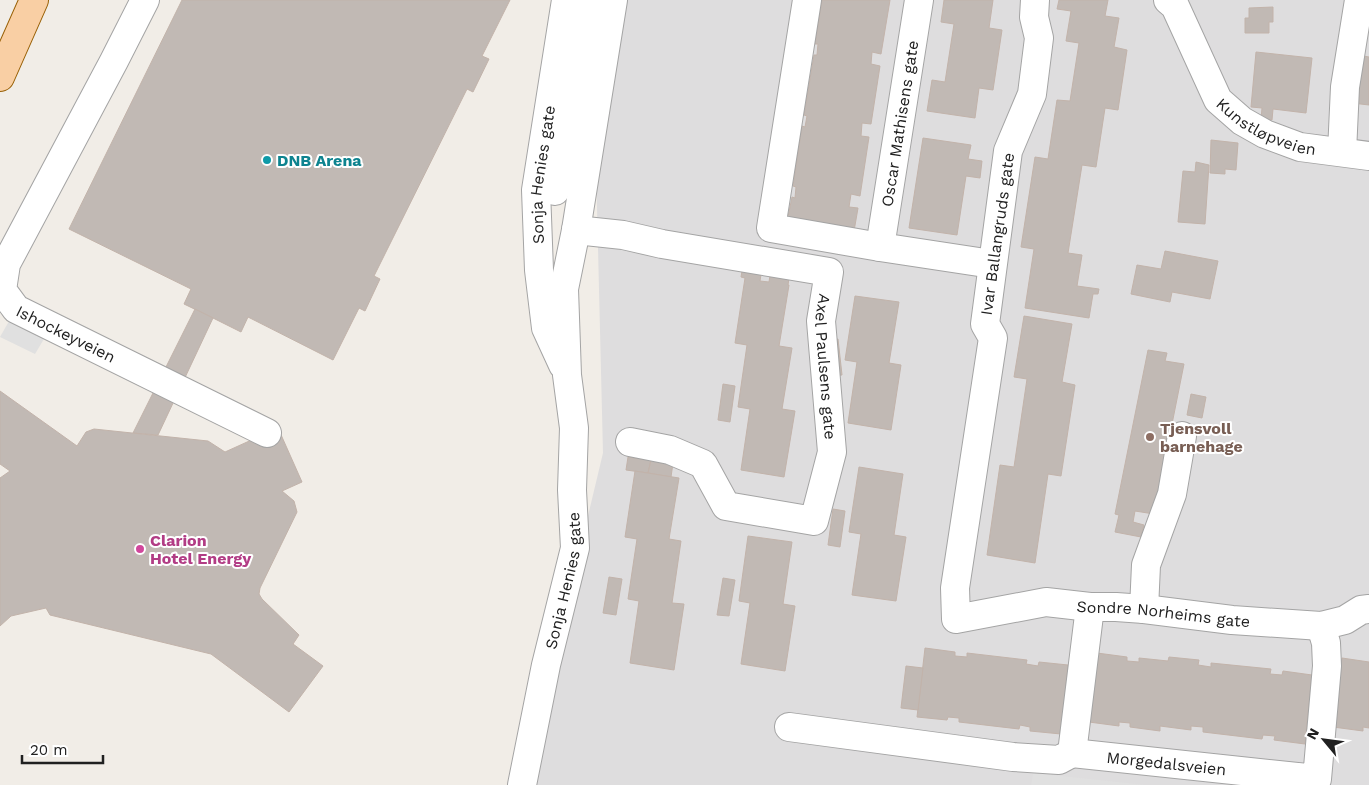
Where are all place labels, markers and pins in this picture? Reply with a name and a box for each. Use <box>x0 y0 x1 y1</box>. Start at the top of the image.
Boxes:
place label: DNB Arena <box>277 151 362 170</box>
marker: DNB Arena <box>261 154 273 166</box>
place label: Tjensvoll barnehage <box>1160 419 1243 456</box>
marker: Tjensvoll barnehage <box>1144 431 1156 443</box>
place label: Clarion Hotel Energy <box>150 531 252 568</box>
marker: Clarion Hotel Energy <box>134 543 146 555</box>

